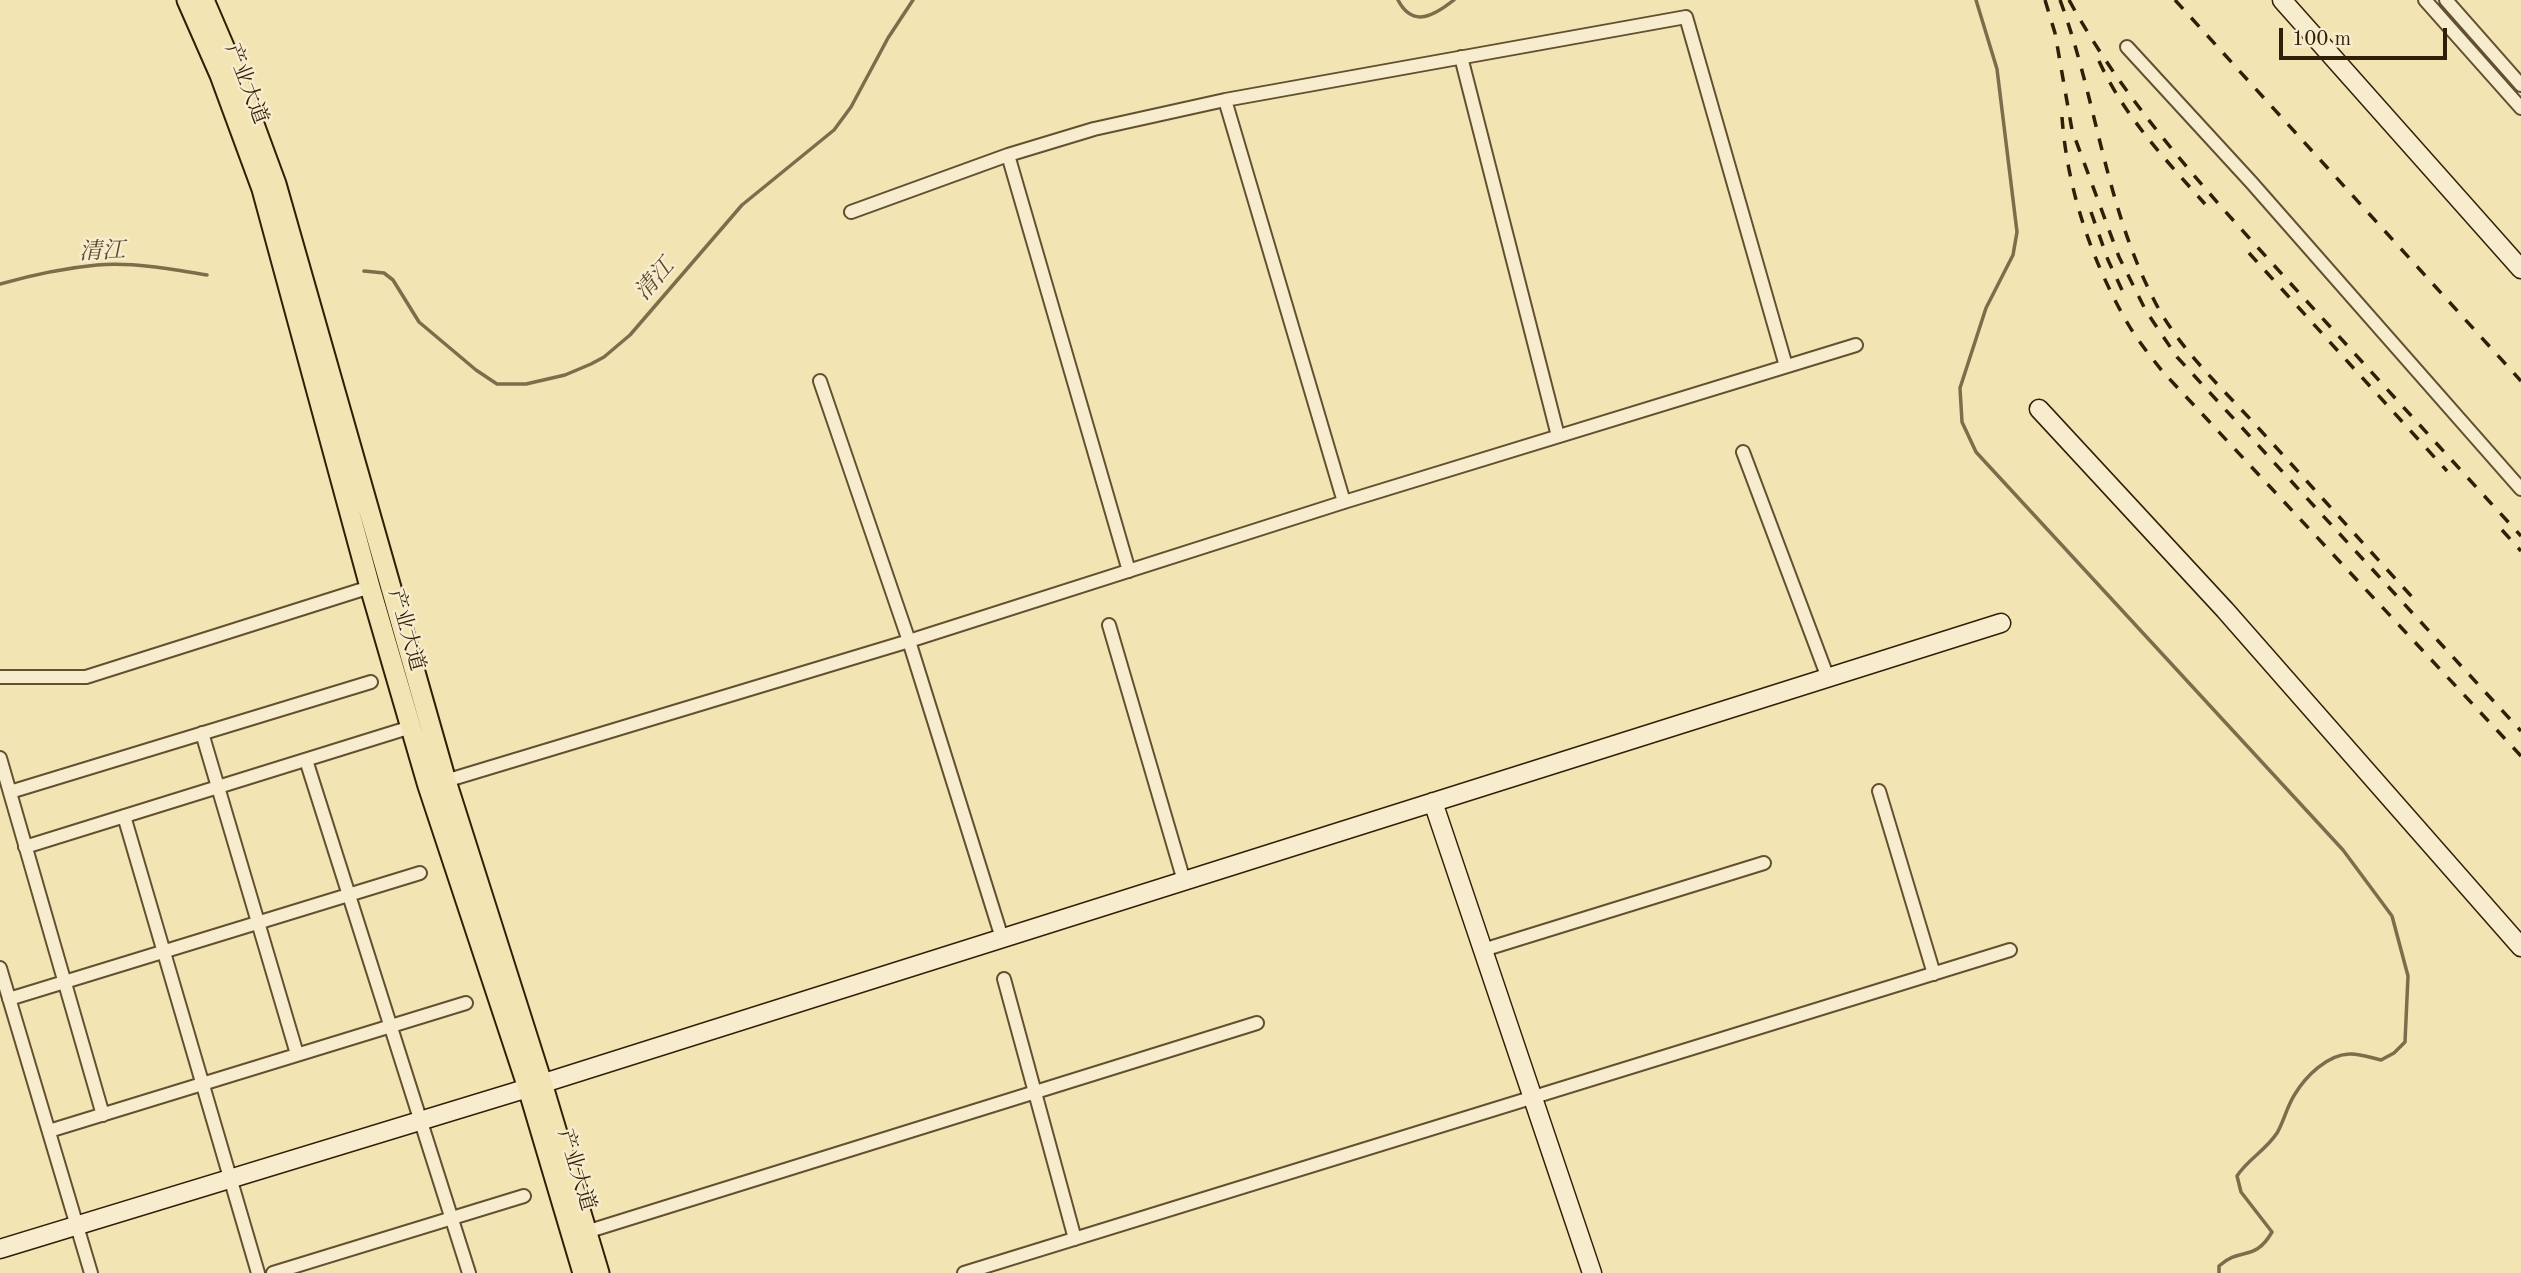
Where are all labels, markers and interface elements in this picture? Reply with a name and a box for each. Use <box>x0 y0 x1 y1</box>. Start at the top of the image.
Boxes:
scale bar <box>2283 14 2451 58</box>
text: 100 m <box>2292 29 2351 50</box>
street label: 产业大道 <box>219 40 273 128</box>
water label: 清江 <box>79 237 125 267</box>
water label: 清江 <box>629 254 681 306</box>
street label: 产业大道 <box>382 586 430 674</box>
street label: 产业大道 <box>552 1126 600 1214</box>

